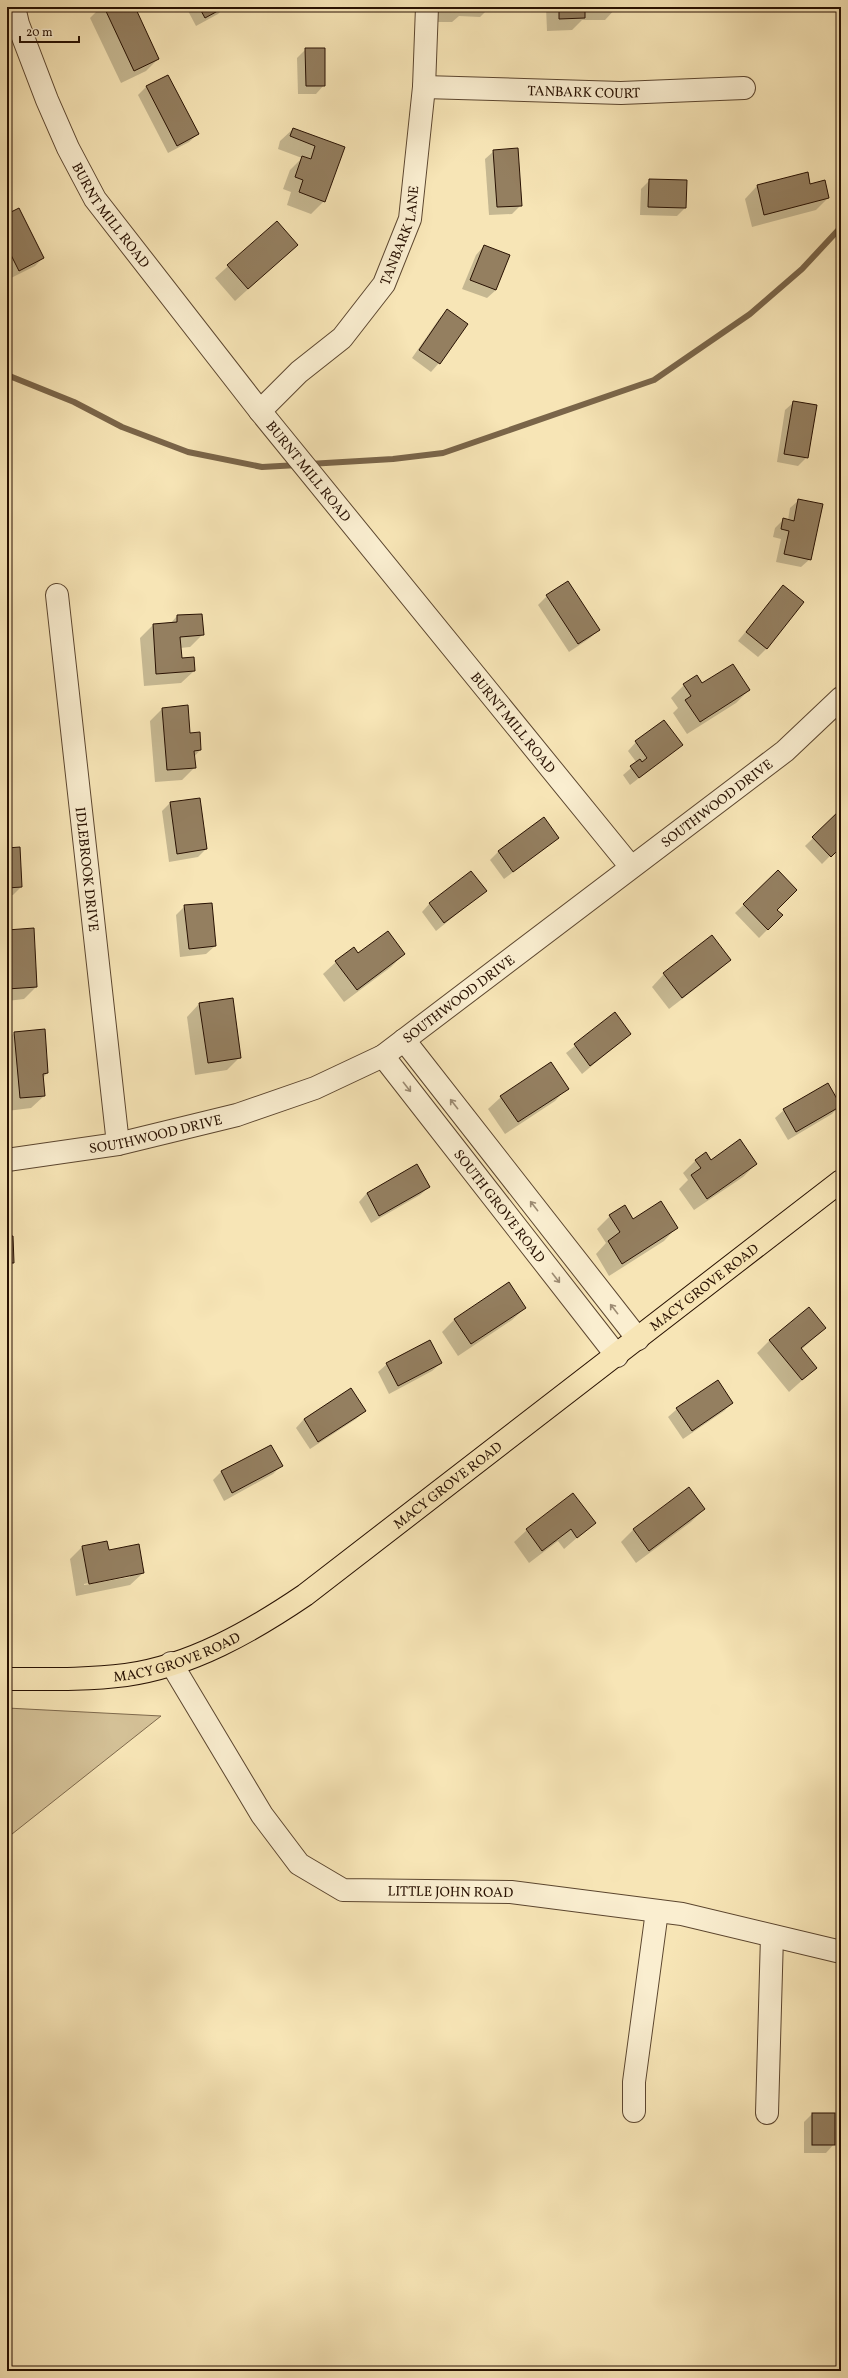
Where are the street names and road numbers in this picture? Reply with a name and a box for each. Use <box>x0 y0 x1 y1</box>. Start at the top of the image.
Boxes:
street label: TANBARK COURT <box>527 82 641 104</box>
street label: BURNT MILL ROAD <box>66 160 153 272</box>
street label: TANBARK LANE <box>376 185 424 288</box>
street label: BURNT MILL ROAD <box>261 418 354 526</box>
street label: BURNT MILL ROAD <box>465 669 559 778</box>
street label: SOUTHWOOD DRIVE <box>658 755 777 853</box>
street label: IDLEBROOK DRIVE <box>70 806 102 933</box>
street label: SOUTHWOOD DRIVE <box>399 951 519 1049</box>
street label: SOUTHWOOD DRIVE <box>88 1111 224 1159</box>
street label: SOUTH GROVE ROAD <box>448 1146 549 1267</box>
street label: MACY GROVE ROAD <box>646 1240 763 1336</box>
street label: MACY GROVE ROAD <box>390 1438 507 1534</box>
street label: MACY GROVE ROAD <box>113 1628 244 1687</box>
street label: LITTLE JOHN ROAD <box>387 1883 513 1903</box>

